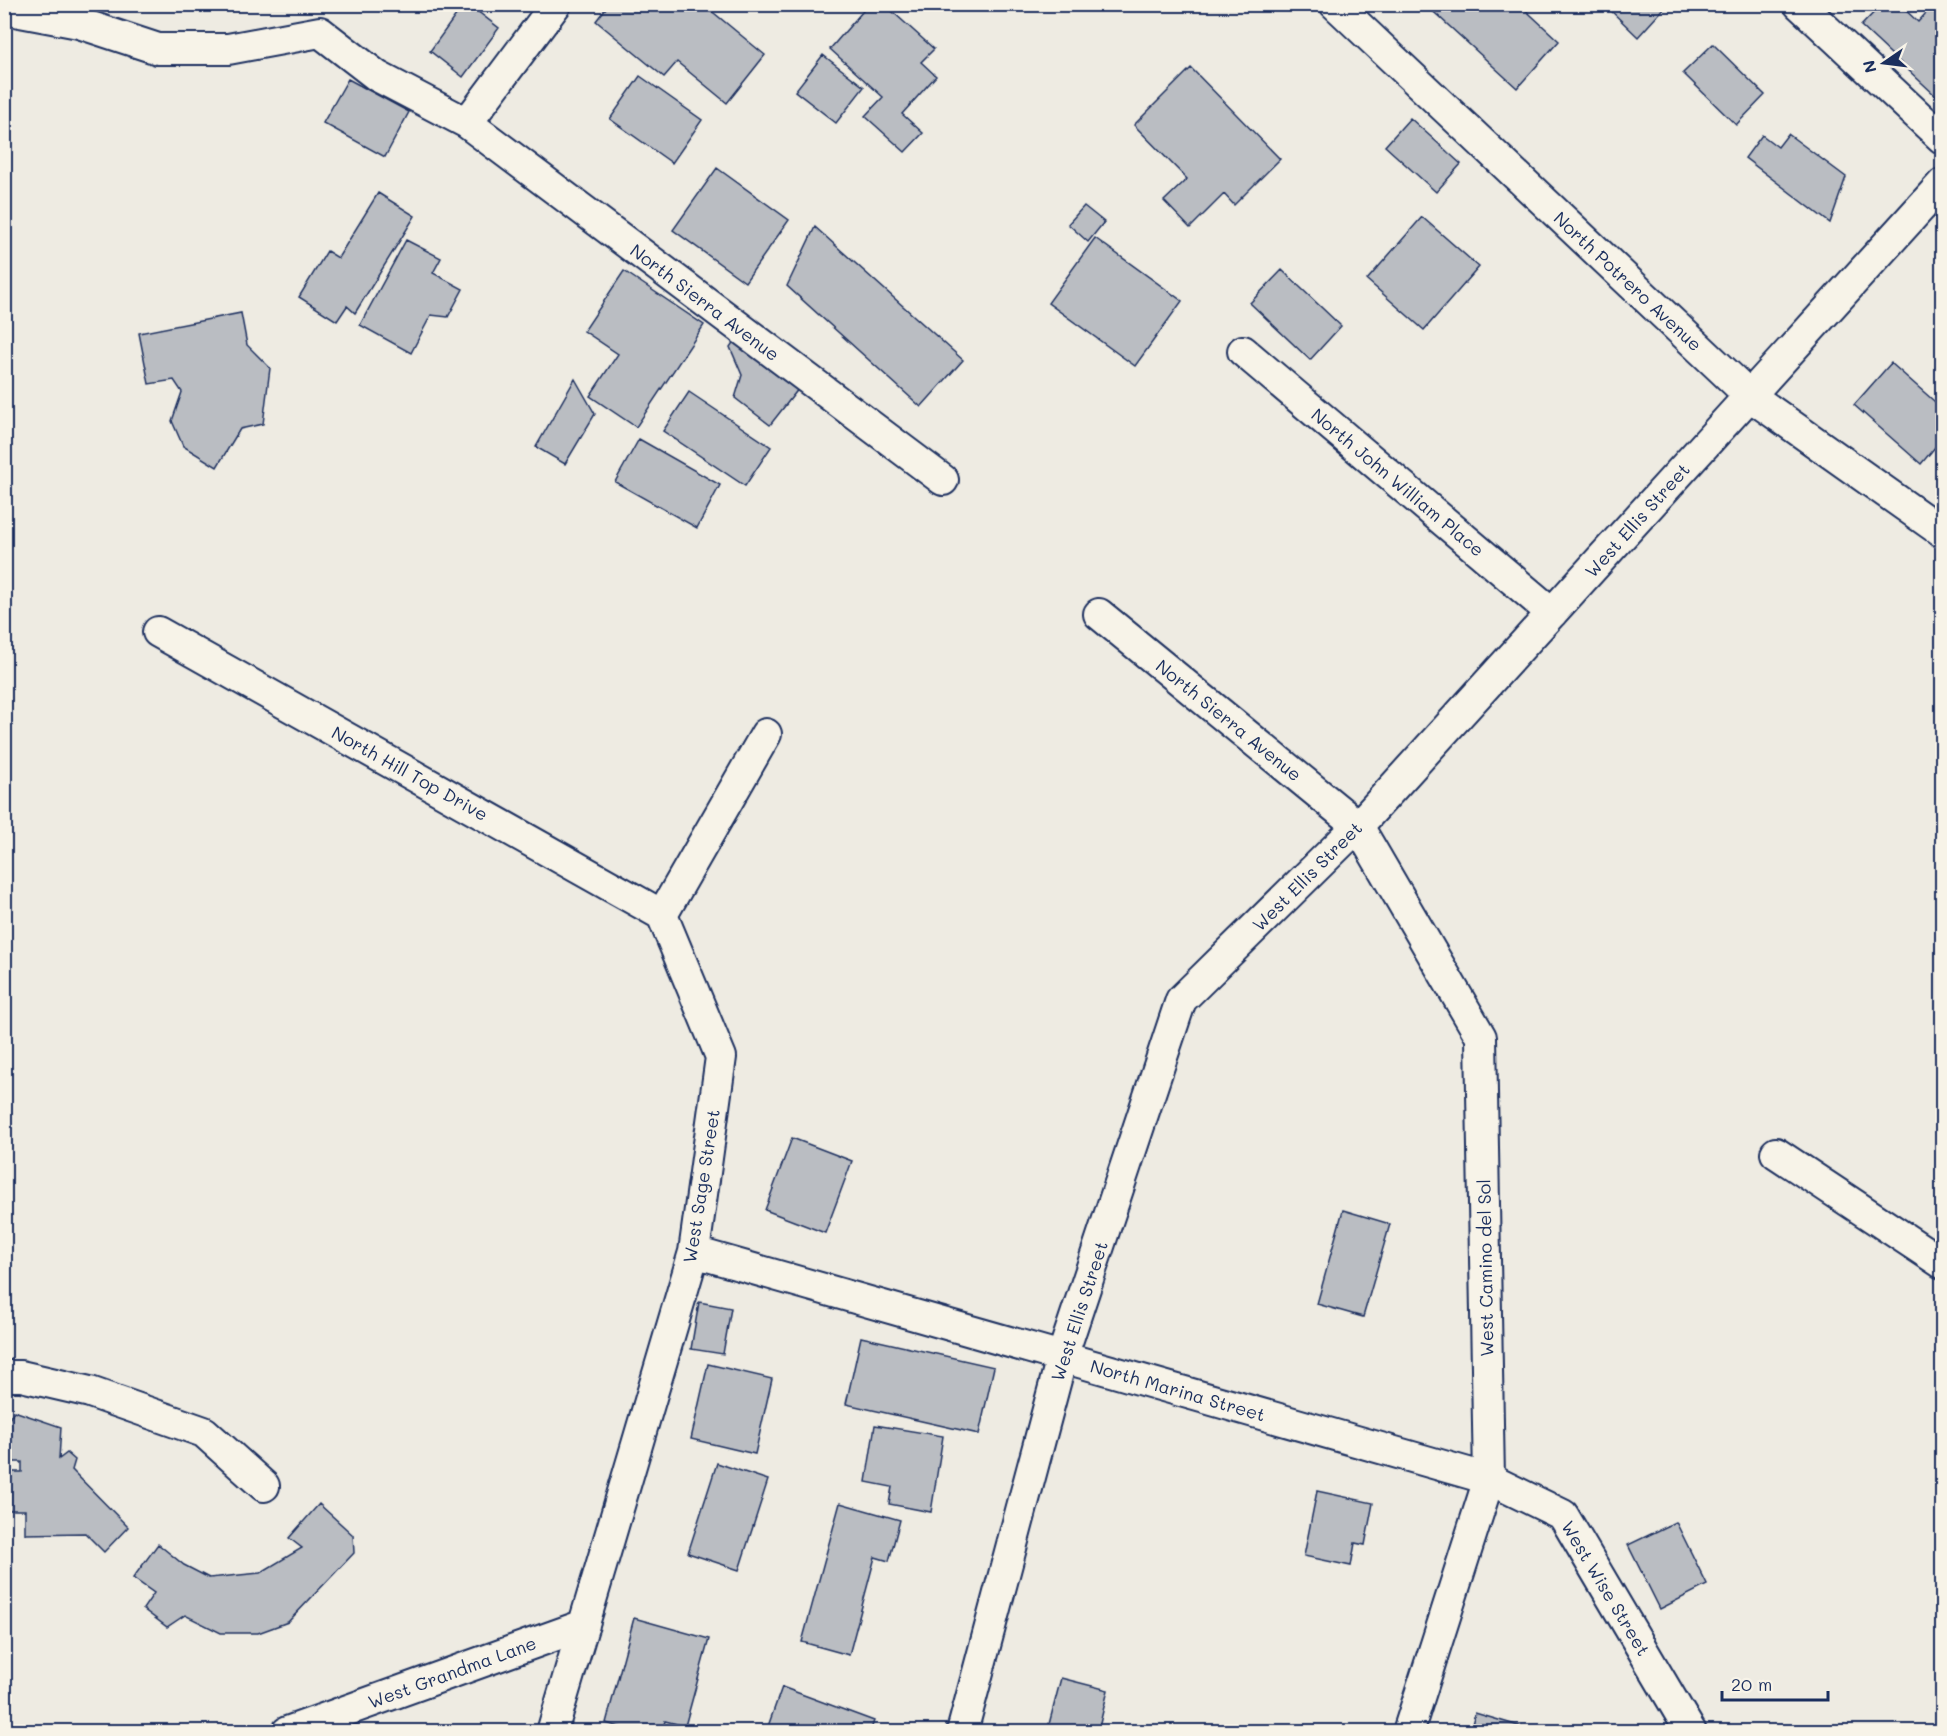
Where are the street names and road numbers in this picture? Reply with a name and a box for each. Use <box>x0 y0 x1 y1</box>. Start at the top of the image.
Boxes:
street label: North Potrero Avenue <box>1549 206 1707 356</box>
street label: North Sierra Avenue <box>626 238 784 366</box>
street label: North John William Place <box>1306 402 1490 562</box>
street label: West Ellis Street <box>1579 458 1695 582</box>
street label: North Sierra Avenue <box>1151 654 1307 786</box>
street label: North Hill Top Drive <box>328 720 492 826</box>
street label: West Ellis Street <box>1247 816 1367 936</box>
street label: West Sage Street <box>677 1107 725 1265</box>
street label: West Camino del Sol <box>1471 1179 1499 1357</box>
street label: West Ellis Street <box>1045 1238 1113 1384</box>
street label: North Marina Street <box>1088 1353 1268 1427</box>
street label: West Wise Street <box>1556 1516 1656 1660</box>
street label: West Grandma Lane <box>365 1630 539 1714</box>

